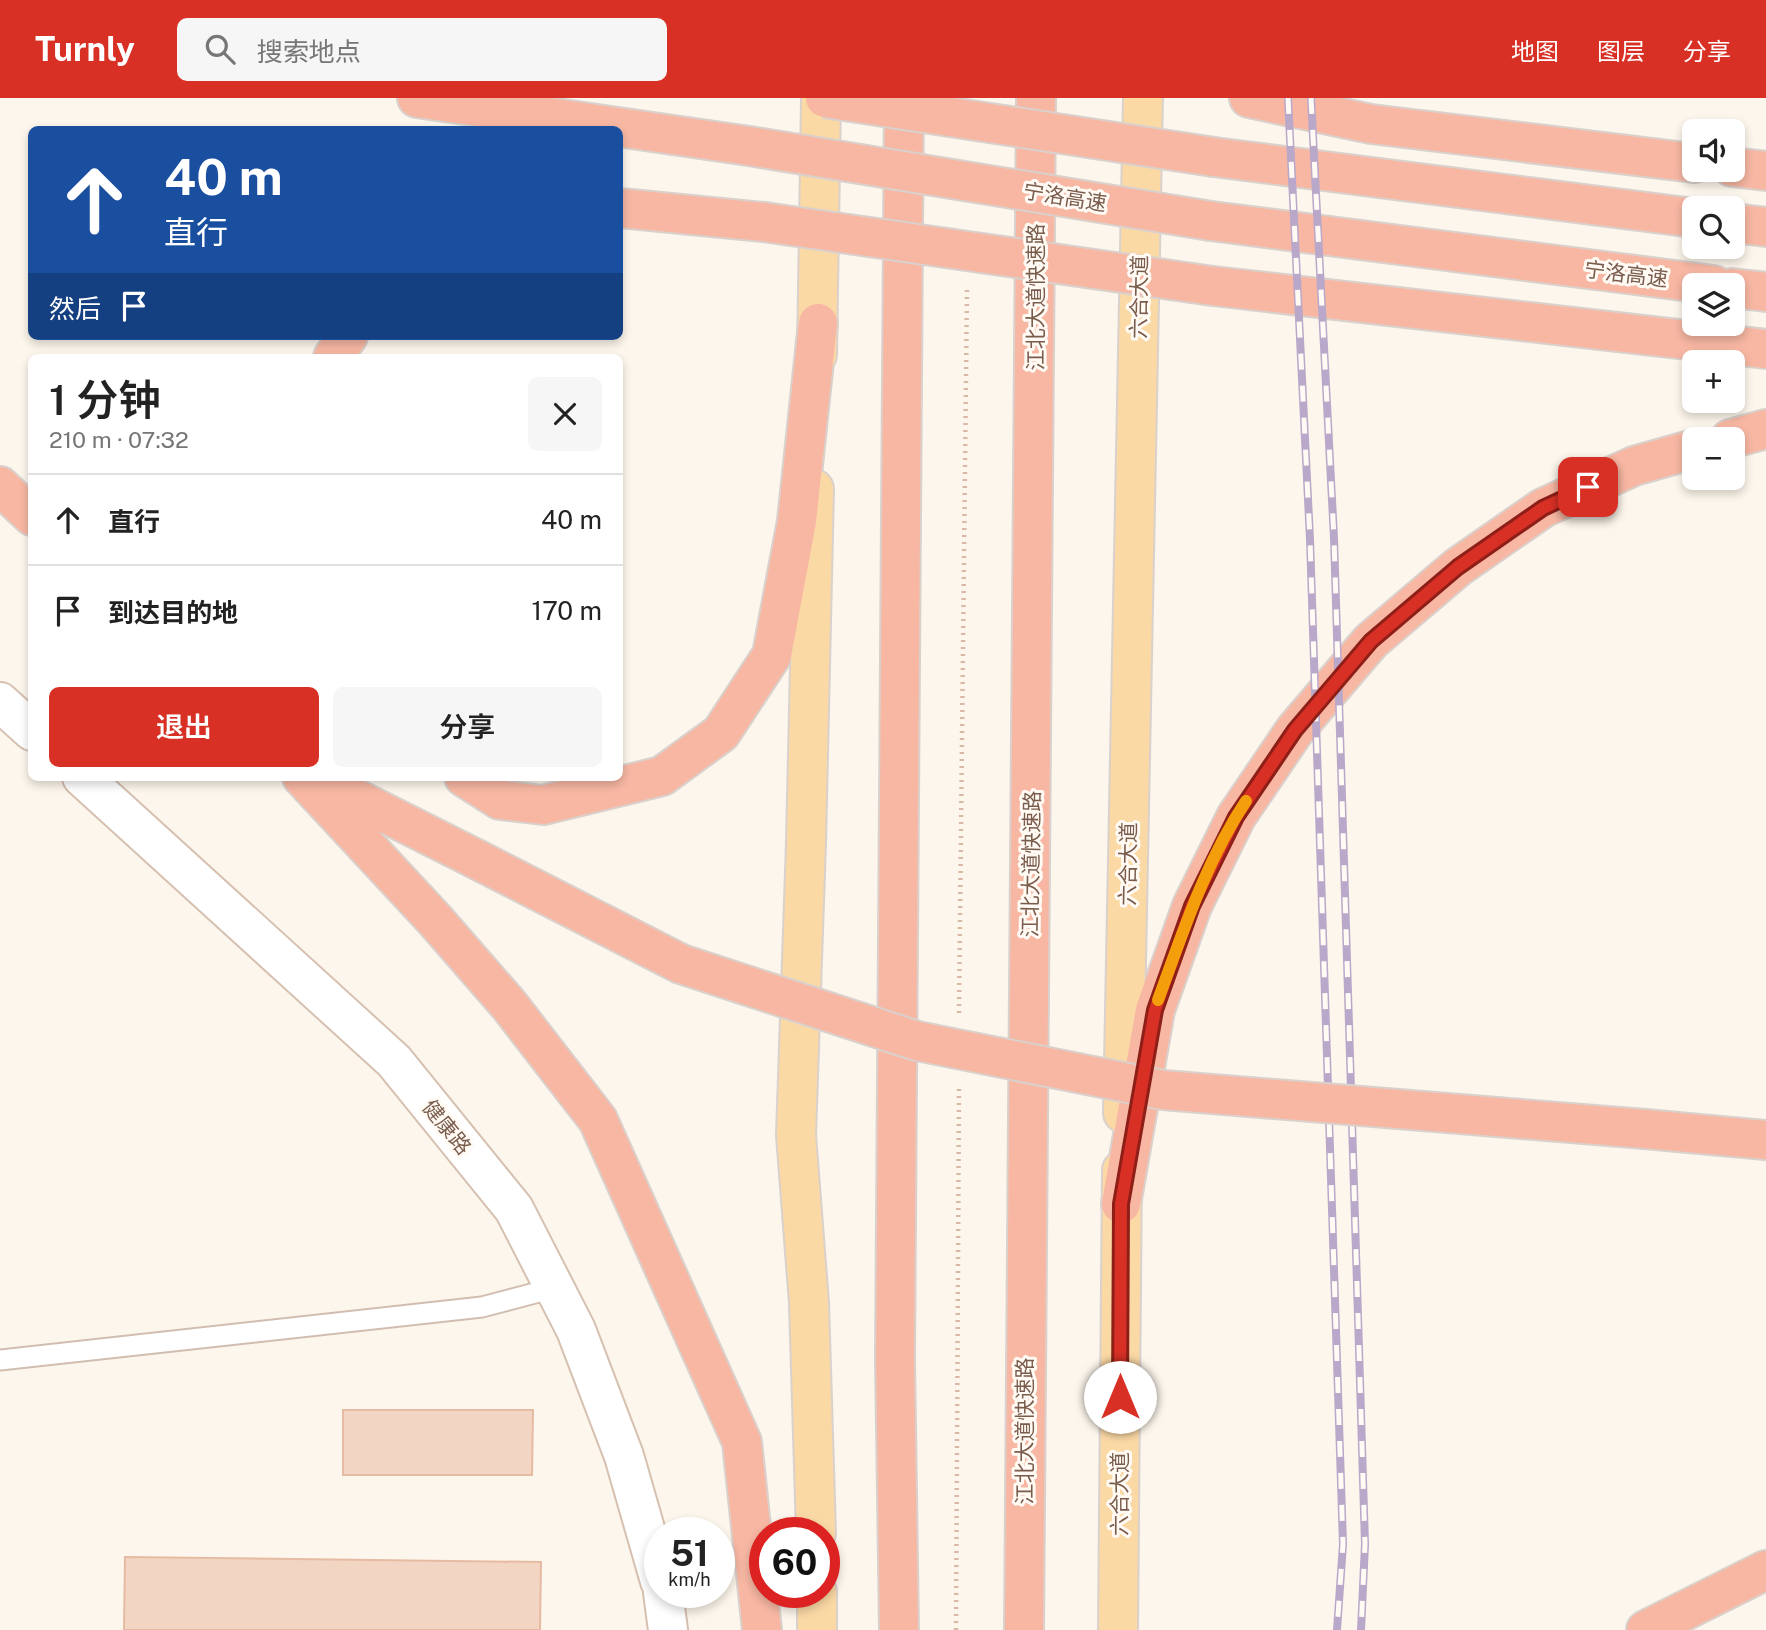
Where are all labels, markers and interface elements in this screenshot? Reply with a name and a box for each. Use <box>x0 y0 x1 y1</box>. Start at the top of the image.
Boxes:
search box <box>177 18 667 81</box>
text: Turnly <box>35 30 135 68</box>
icon: search <box>201 30 239 68</box>
text: 搜索地点 <box>257 36 361 67</box>
text: 地图 <box>1511 37 1559 65</box>
text: 图层 <box>1597 37 1645 65</box>
text: 分享 <box>1683 37 1731 65</box>
map controls <box>1682 119 1745 490</box>
button: sound <box>1682 119 1745 182</box>
text: 40 m <box>164 148 283 206</box>
icon: ahead <box>49 154 140 245</box>
street label: 宁洛高速 <box>1022 178 1108 216</box>
button: search <box>1682 196 1745 259</box>
text: 直行 <box>164 214 228 251</box>
street label: 江北大道快速路 <box>1023 224 1048 371</box>
street label: 六合大道 <box>1126 255 1152 339</box>
street label: 宁洛高速 <box>1583 256 1669 292</box>
button: layers <box>1682 273 1745 336</box>
icon: arrive <box>115 287 153 325</box>
text: 然后 <box>49 293 101 324</box>
button: + <box>1682 350 1745 413</box>
text: 1 分钟 <box>49 375 160 424</box>
button: close <box>528 377 602 451</box>
text: 210 m · 07:32 <box>49 426 189 453</box>
button: − <box>1682 427 1745 490</box>
pin <box>1558 457 1618 517</box>
icon: arrive <box>1569 468 1607 506</box>
icon: ahead <box>49 501 87 539</box>
text: 40 m <box>541 504 602 535</box>
text: 直行 <box>108 506 160 537</box>
icon: arrive <box>49 592 87 630</box>
text: 170 m <box>532 595 602 626</box>
text: 到达目的地 <box>108 597 238 628</box>
button: 退出 <box>49 687 319 767</box>
button: 分享 <box>333 687 602 767</box>
street label: 江北大道快速路 <box>1017 790 1045 938</box>
street label: 六合大道 <box>1115 822 1141 906</box>
street label: 健康路 <box>417 1095 477 1159</box>
street label: 江北大道快速路 <box>1012 1358 1037 1505</box>
position arrow <box>1083 1360 1157 1434</box>
street label: 六合大道 <box>1107 1452 1132 1536</box>
speed limit sign: 60 <box>749 1517 840 1608</box>
text: 51 <box>670 1533 709 1574</box>
text: km/h <box>668 1569 711 1590</box>

